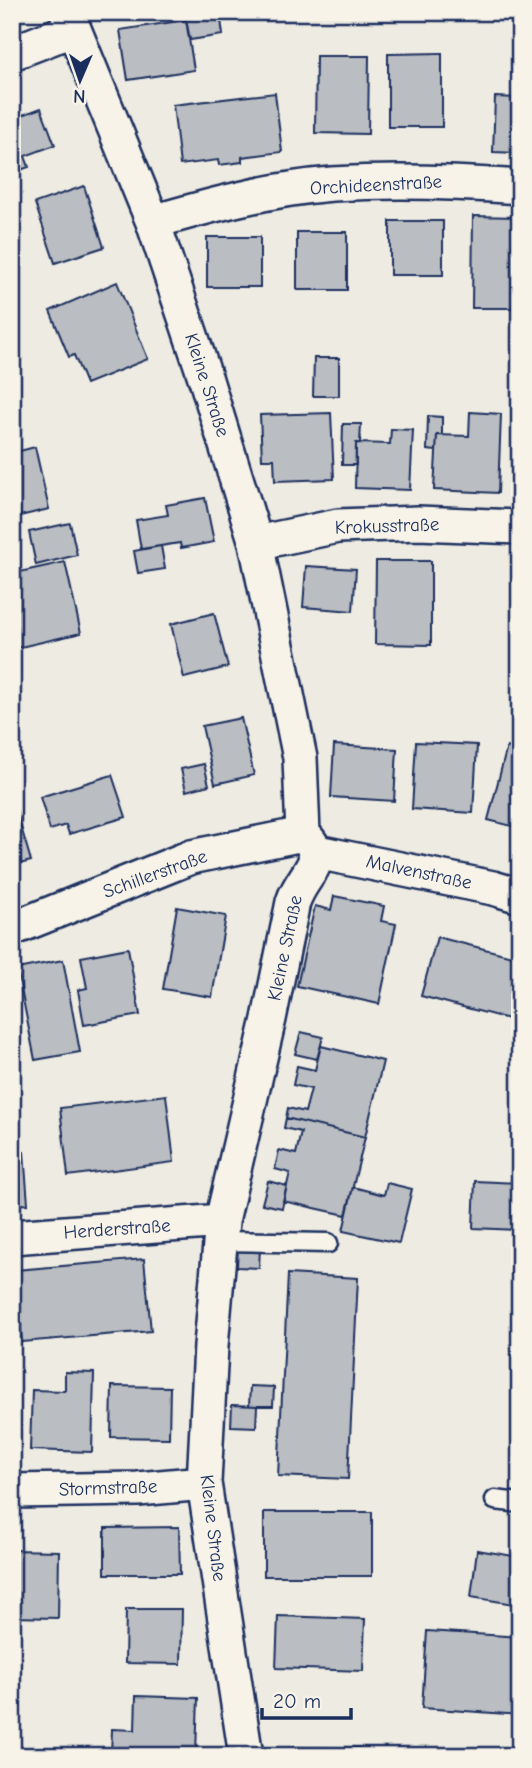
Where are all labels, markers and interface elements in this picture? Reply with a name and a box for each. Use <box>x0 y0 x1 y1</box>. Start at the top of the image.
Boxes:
north arrow <box>46 46 116 116</box>
text: N <box>73 85 86 107</box>
street label: Orchideenstraße <box>309 171 443 199</box>
street label: Kleine Straße <box>180 331 234 439</box>
street label: Krokusstraße <box>334 513 440 539</box>
street label: Schillerstraße <box>100 845 210 903</box>
street label: Malvenstraße <box>364 850 474 894</box>
street label: Kleine Straße <box>263 893 307 1003</box>
street label: Herderstraße <box>63 1214 171 1244</box>
street label: Kleine Straße <box>196 1473 230 1583</box>
street label: Stormstraße <box>58 1475 158 1501</box>
scale bar <box>262 1677 352 1721</box>
text: 20 m <box>273 1689 321 1713</box>

